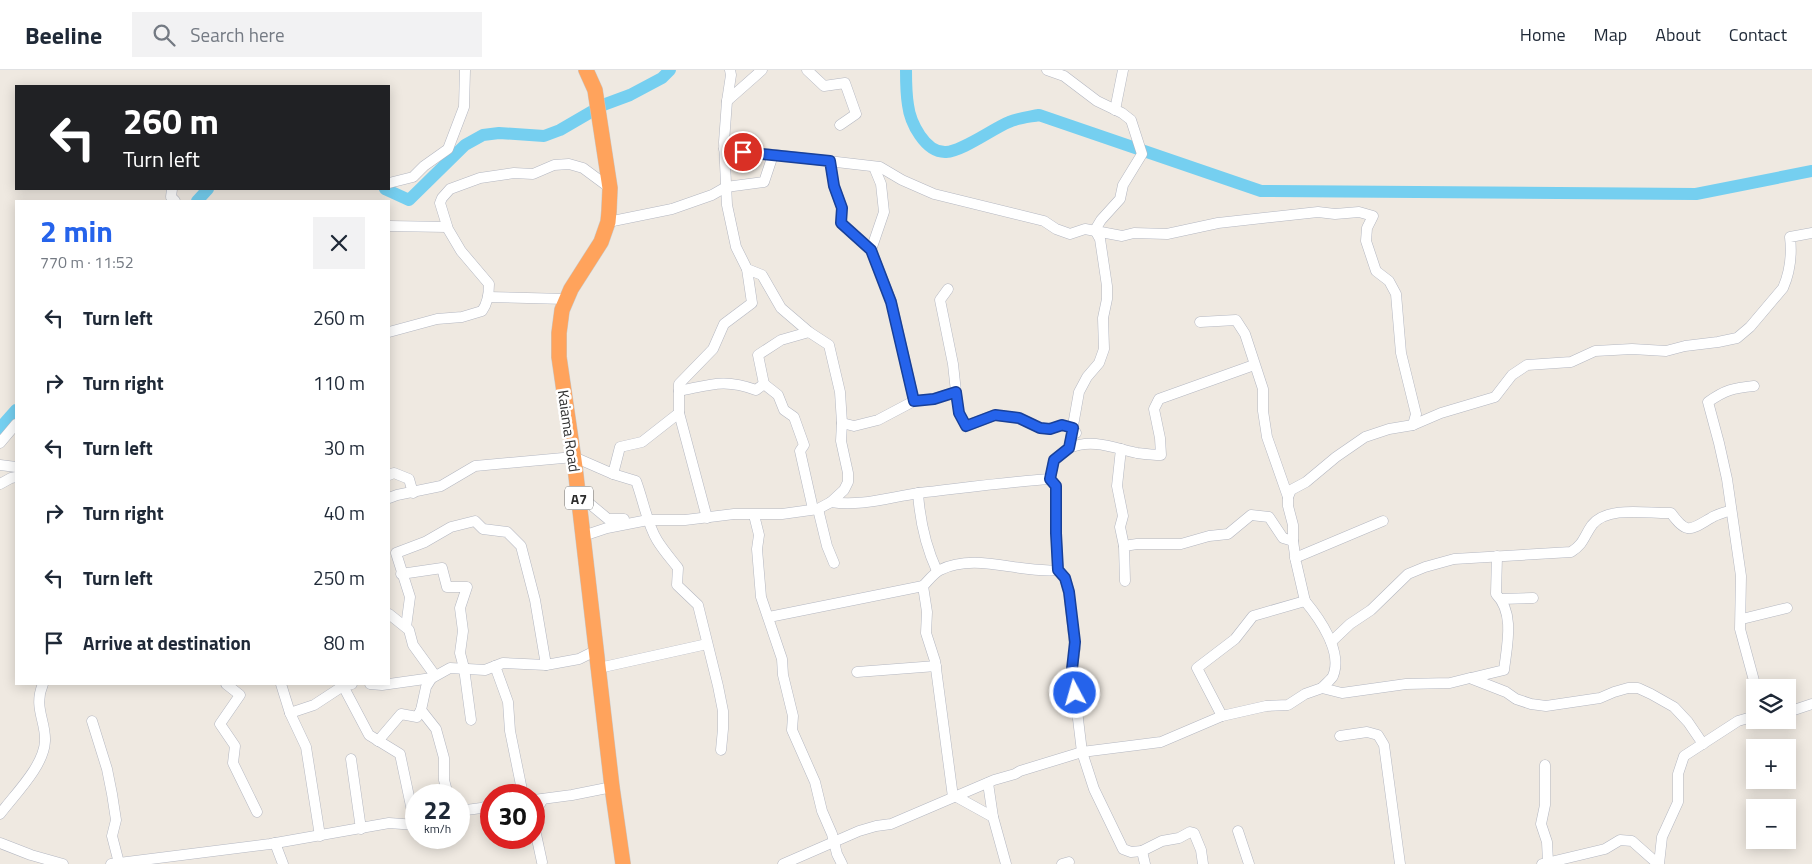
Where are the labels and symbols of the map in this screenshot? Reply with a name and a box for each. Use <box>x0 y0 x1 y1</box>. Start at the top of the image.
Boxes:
pin <box>722 131 764 173</box>
street label: Kaiama Road <box>552 388 586 474</box>
road number: A7 <box>565 486 593 509</box>
position arrow <box>1048 666 1100 718</box>
speed limit sign: 30 <box>480 784 545 849</box>

